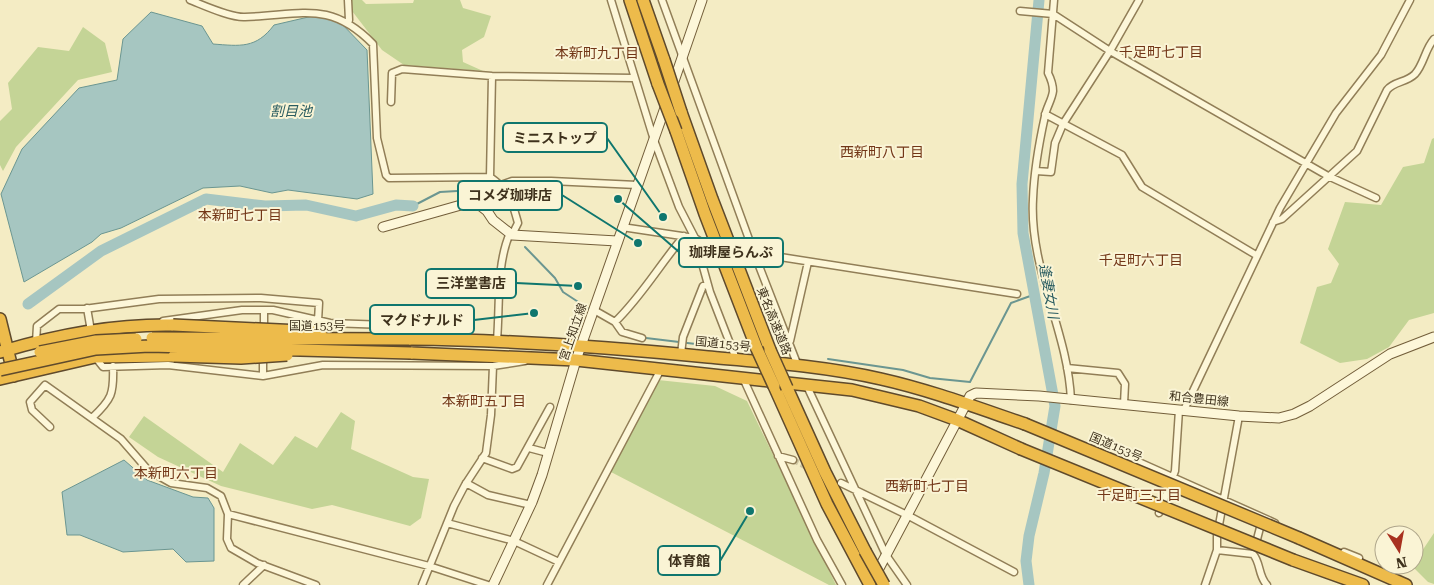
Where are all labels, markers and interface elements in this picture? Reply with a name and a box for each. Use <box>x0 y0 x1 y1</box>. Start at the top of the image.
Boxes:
district label: 千足町七丁目 <box>1119 44 1203 60</box>
district label: 本新町九丁目 <box>555 45 639 61</box>
water label: 割目池 <box>270 103 314 119</box>
callout: ミニストップ <box>503 123 607 152</box>
text: ミニストップ <box>513 130 597 146</box>
district label: 西新町八丁目 <box>840 144 924 160</box>
callout: コメダ珈琲店 <box>458 181 562 210</box>
text: コメダ珈琲店 <box>468 187 552 203</box>
district label: 本新町七丁目 <box>198 207 282 223</box>
callout: 珈琲屋らんぷ <box>679 238 783 267</box>
text: 珈琲屋らんぷ <box>689 244 773 260</box>
district label: 千足町六丁目 <box>1099 252 1183 268</box>
water label: 逢妻女川 <box>1036 262 1062 322</box>
callout: 三洋堂書店 <box>426 269 516 298</box>
text: 三洋堂書店 <box>436 275 506 291</box>
street label: 東名高速道路 <box>754 285 794 357</box>
street label: 宮上知立線 <box>557 301 589 363</box>
callout: マクドナルド <box>370 305 474 334</box>
text: マクドナルド <box>380 312 464 328</box>
street label: 国道153号 <box>289 319 345 333</box>
street label: 国道153号 <box>694 334 752 354</box>
street label: 和合豊田線 <box>1168 389 1230 409</box>
district label: 本新町五丁目 <box>442 393 526 409</box>
street label: 国道153号 <box>1087 430 1145 464</box>
district label: 本新町六丁目 <box>134 465 218 481</box>
district label: 西新町七丁目 <box>885 478 969 494</box>
district label: 千足町三丁目 <box>1097 487 1181 503</box>
north arrow <box>1374 525 1424 575</box>
callout: 体育館 <box>658 546 720 575</box>
text: 体育館 <box>668 553 710 569</box>
text: N <box>1394 554 1408 572</box>

